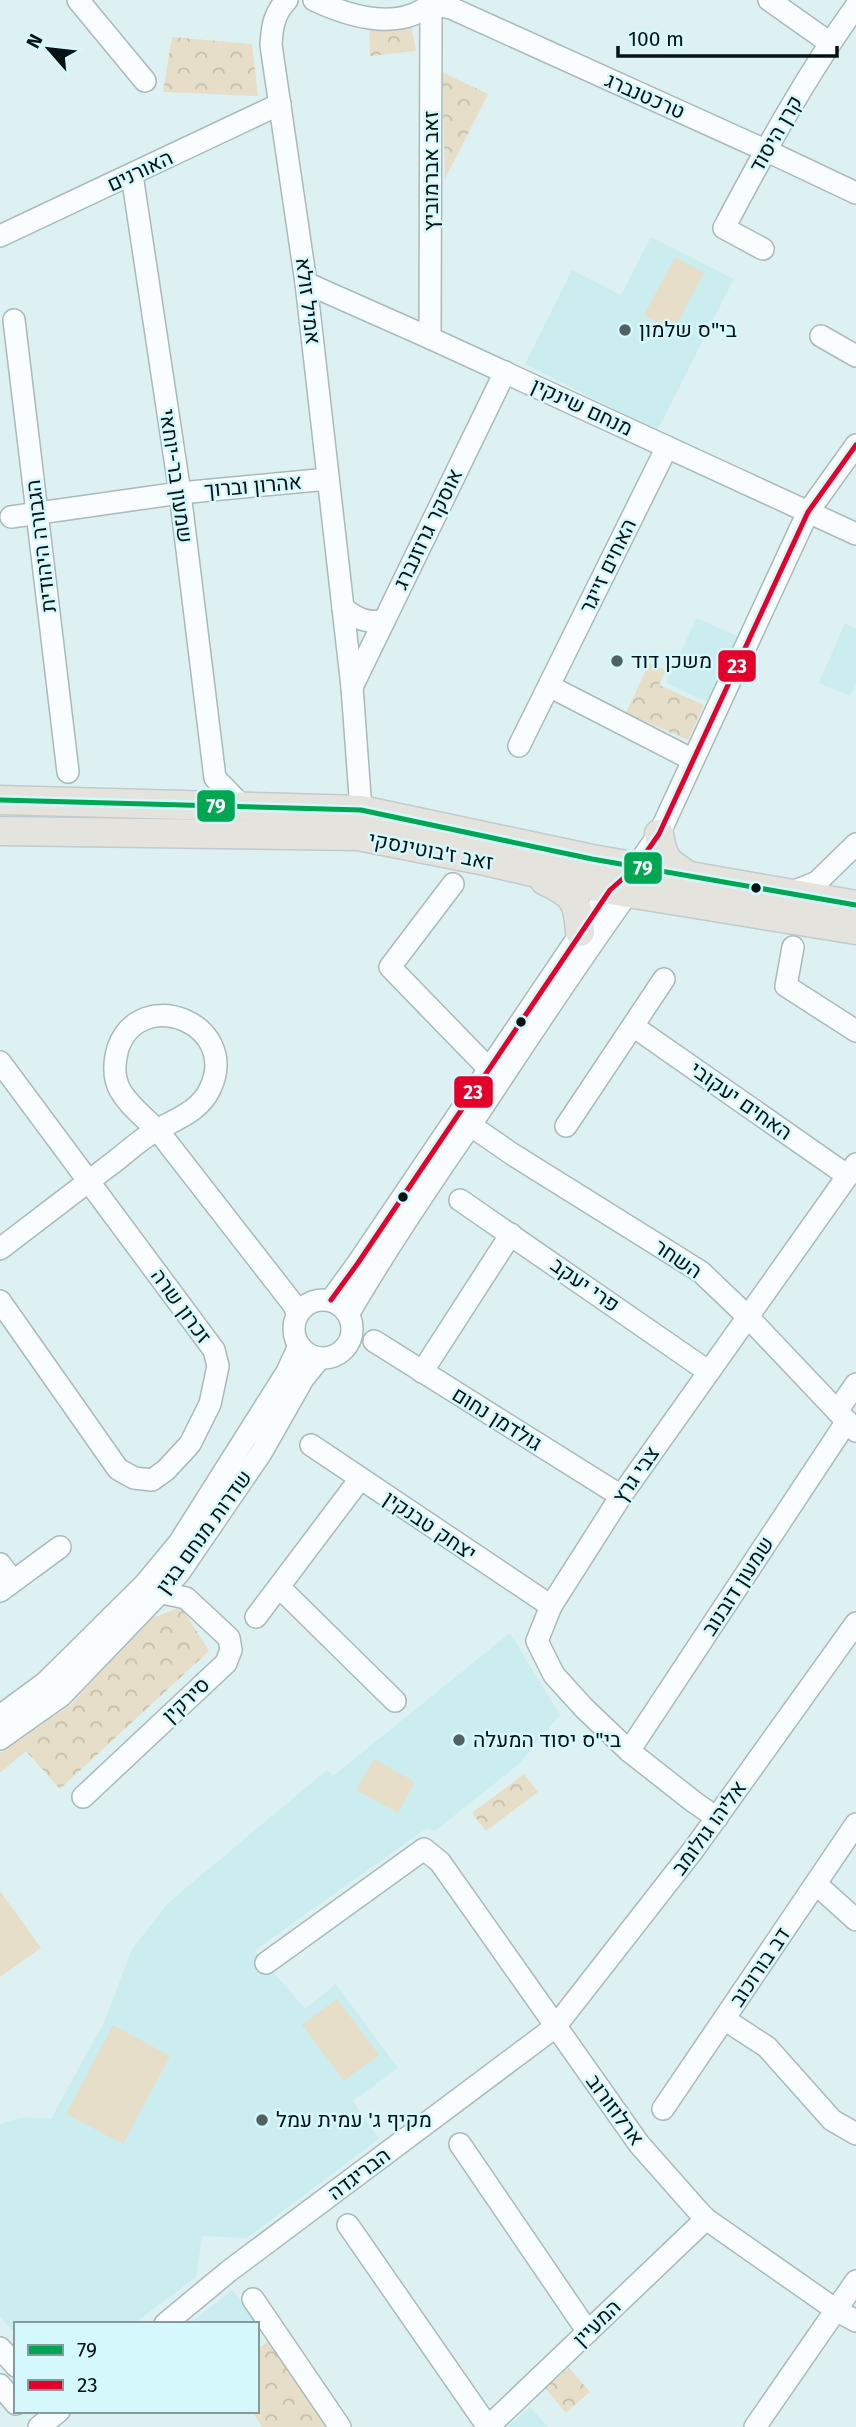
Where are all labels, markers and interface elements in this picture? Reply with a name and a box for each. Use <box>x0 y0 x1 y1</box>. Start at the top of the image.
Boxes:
north arrow <box>14 14 84 84</box>
scale bar <box>618 14 837 58</box>
text: 100 m <box>628 26 684 52</box>
text: N <box>21 30 48 52</box>
street label: טרכטנברג <box>601 67 689 125</box>
street label: קרן היסוד <box>744 91 808 177</box>
street label: זאב אברמוביץ <box>418 111 444 231</box>
street label: האורנים <box>103 145 177 197</box>
street label: אמיל זולא <box>290 256 326 346</box>
place label: בי"ס שלמון <box>639 317 737 343</box>
marker: בי"ס שלמון <box>617 322 633 338</box>
street label: מנחם שינקין <box>527 372 637 442</box>
street label: שמעון בר-יוחאי <box>154 407 198 545</box>
street label: אוסקר גרוזנברג <box>388 464 468 594</box>
street label: אהרון וברוך <box>203 469 303 503</box>
street label: הגבורה היהודית <box>20 478 62 614</box>
street label: האחים זייגר <box>574 514 642 618</box>
place label: משכן דוד <box>631 648 712 674</box>
line badge: 23 <box>717 649 757 683</box>
marker: משכן דוד <box>609 653 625 669</box>
text: 23 <box>727 655 747 678</box>
line badge: 79 <box>196 789 236 823</box>
text: 79 <box>206 795 226 818</box>
street label: זאב ז'בוטינסקי <box>366 826 496 876</box>
line badge: 79 <box>623 851 663 885</box>
text: 79 <box>633 857 653 880</box>
unlabelled marker <box>749 881 763 895</box>
unlabelled marker <box>514 1015 528 1029</box>
street label: האחים יעקובי <box>685 1056 797 1146</box>
line badge: 23 <box>453 1075 494 1109</box>
text: 23 <box>463 1081 483 1104</box>
unlabelled marker <box>396 1190 410 1204</box>
street label: השחר <box>649 1234 707 1284</box>
street label: פרי יעקב <box>546 1252 624 1318</box>
street label: זכרון שרה <box>145 1264 217 1348</box>
street label: גולדמן נחום <box>447 1381 547 1457</box>
street label: צבי גרץ <box>607 1441 665 1509</box>
street label: שדרות מנחם בגין <box>150 1465 258 1599</box>
street label: יצחק טבנקין <box>379 1486 481 1566</box>
street label: שמעון דובנוב <box>696 1532 780 1640</box>
street label: סירקין <box>157 1672 215 1728</box>
place label: בי"ס יסוד המעלה <box>473 1727 621 1753</box>
marker: בי"ס יסוד המעלה <box>451 1732 467 1748</box>
street label: אליהו גולומב <box>666 1776 752 1880</box>
street label: דב בורוכוב <box>724 1922 796 2012</box>
street label: ארלוזורוב <box>580 2069 650 2151</box>
place label: מקיף ג' עמית עמל <box>276 2107 432 2133</box>
marker: מקיף ג' עמית עמל <box>254 2112 270 2128</box>
street label: הבריגדה <box>323 2142 395 2206</box>
street label: המעיין <box>568 2294 626 2352</box>
legend <box>14 2322 259 2413</box>
text: 79 <box>77 2337 97 2363</box>
text: 23 <box>77 2372 98 2398</box>

